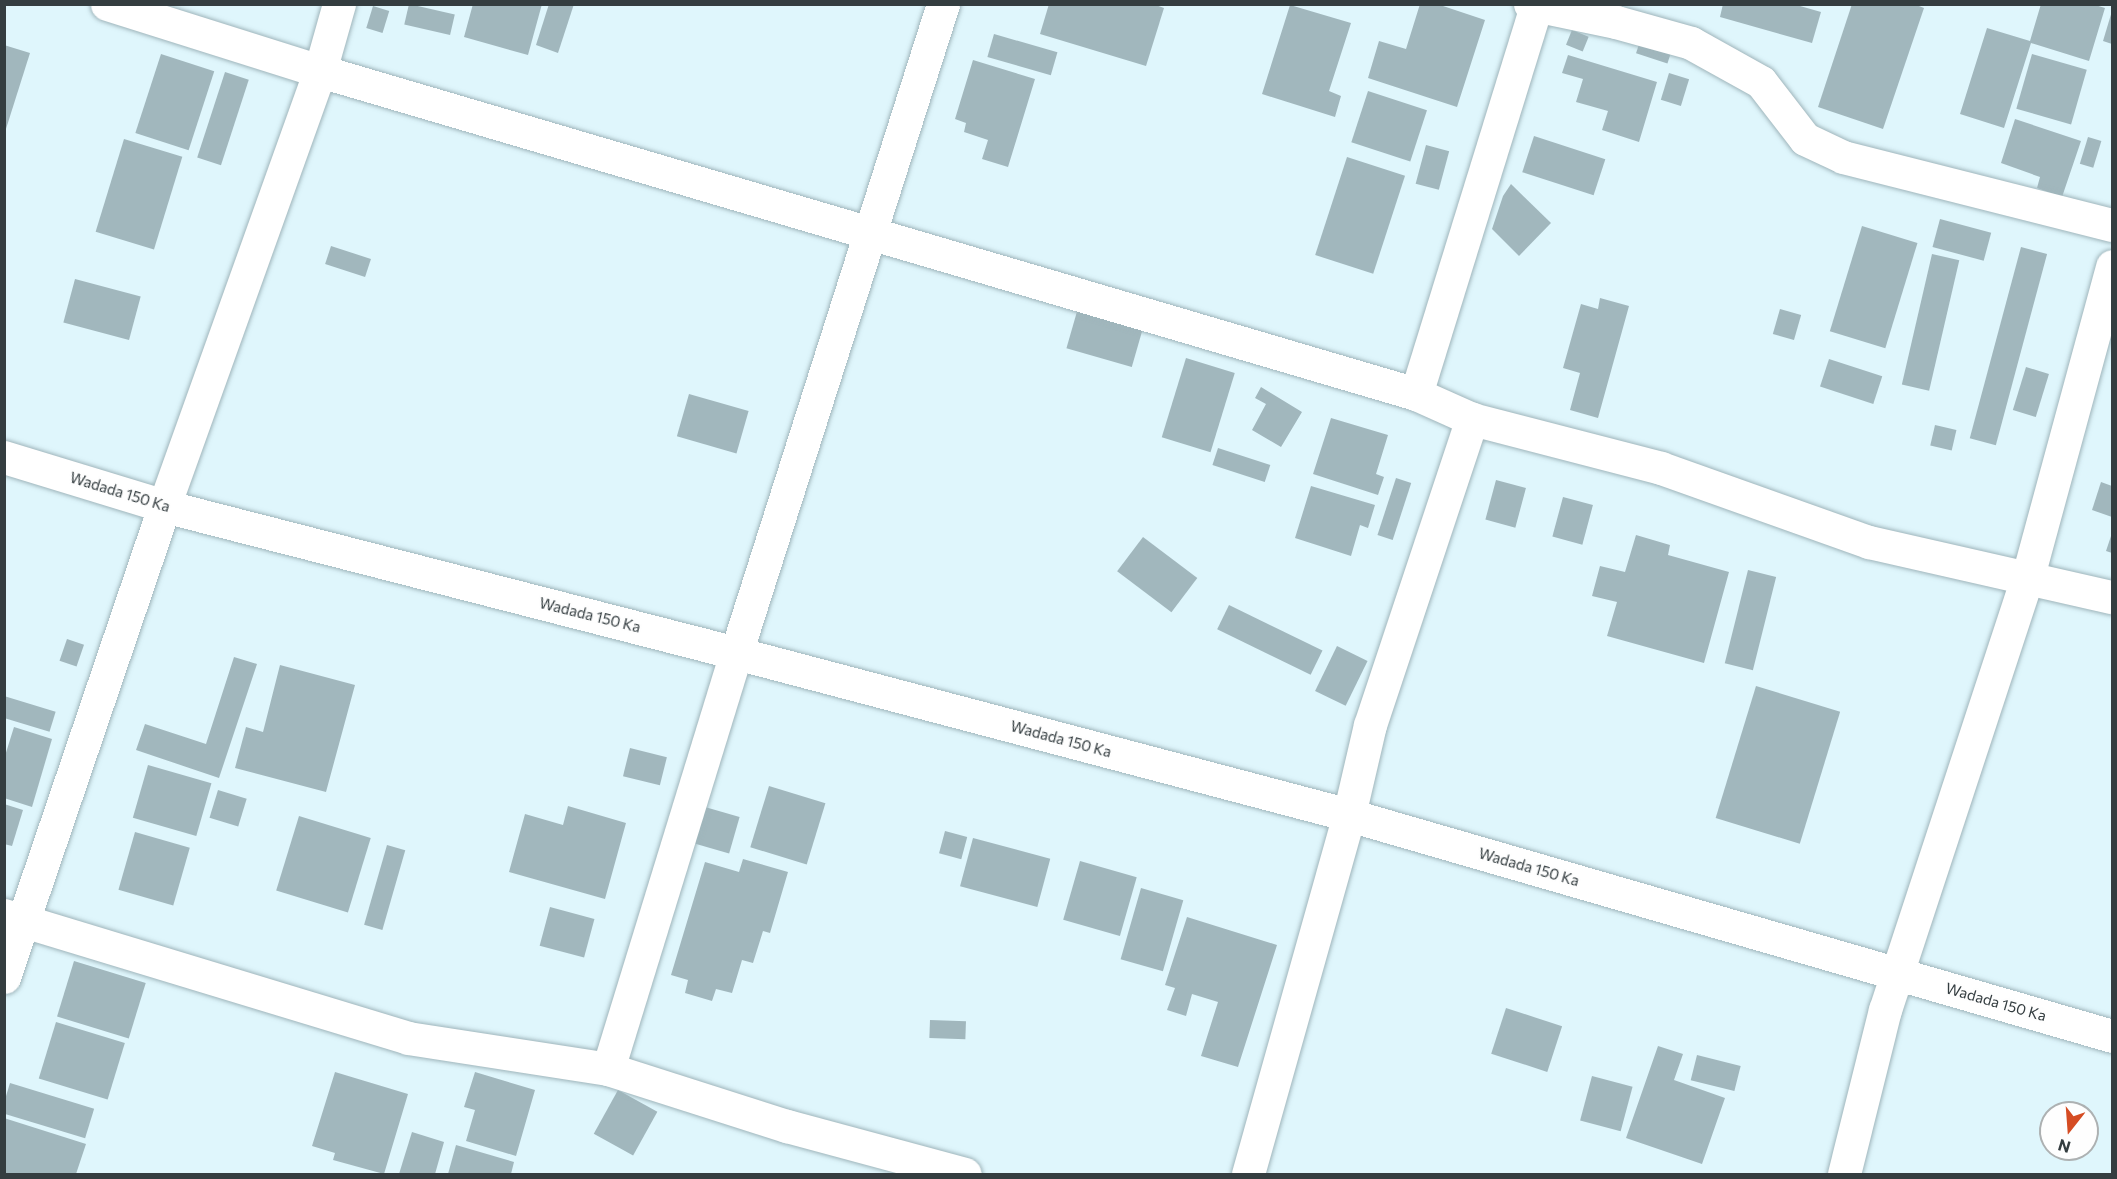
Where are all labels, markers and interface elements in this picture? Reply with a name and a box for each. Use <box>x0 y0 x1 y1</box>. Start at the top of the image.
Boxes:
street label: Wadada 150 Ka <box>68 468 172 516</box>
street label: Wadada 150 Ka <box>537 594 643 636</box>
street label: Wadada 150 Ka <box>1009 717 1113 761</box>
street label: Wadada 150 Ka <box>1477 844 1581 890</box>
street label: Wadada 150 Ka <box>1944 979 2048 1025</box>
north arrow <box>2039 1101 2099 1161</box>
text: N <box>2056 1136 2073 1158</box>

